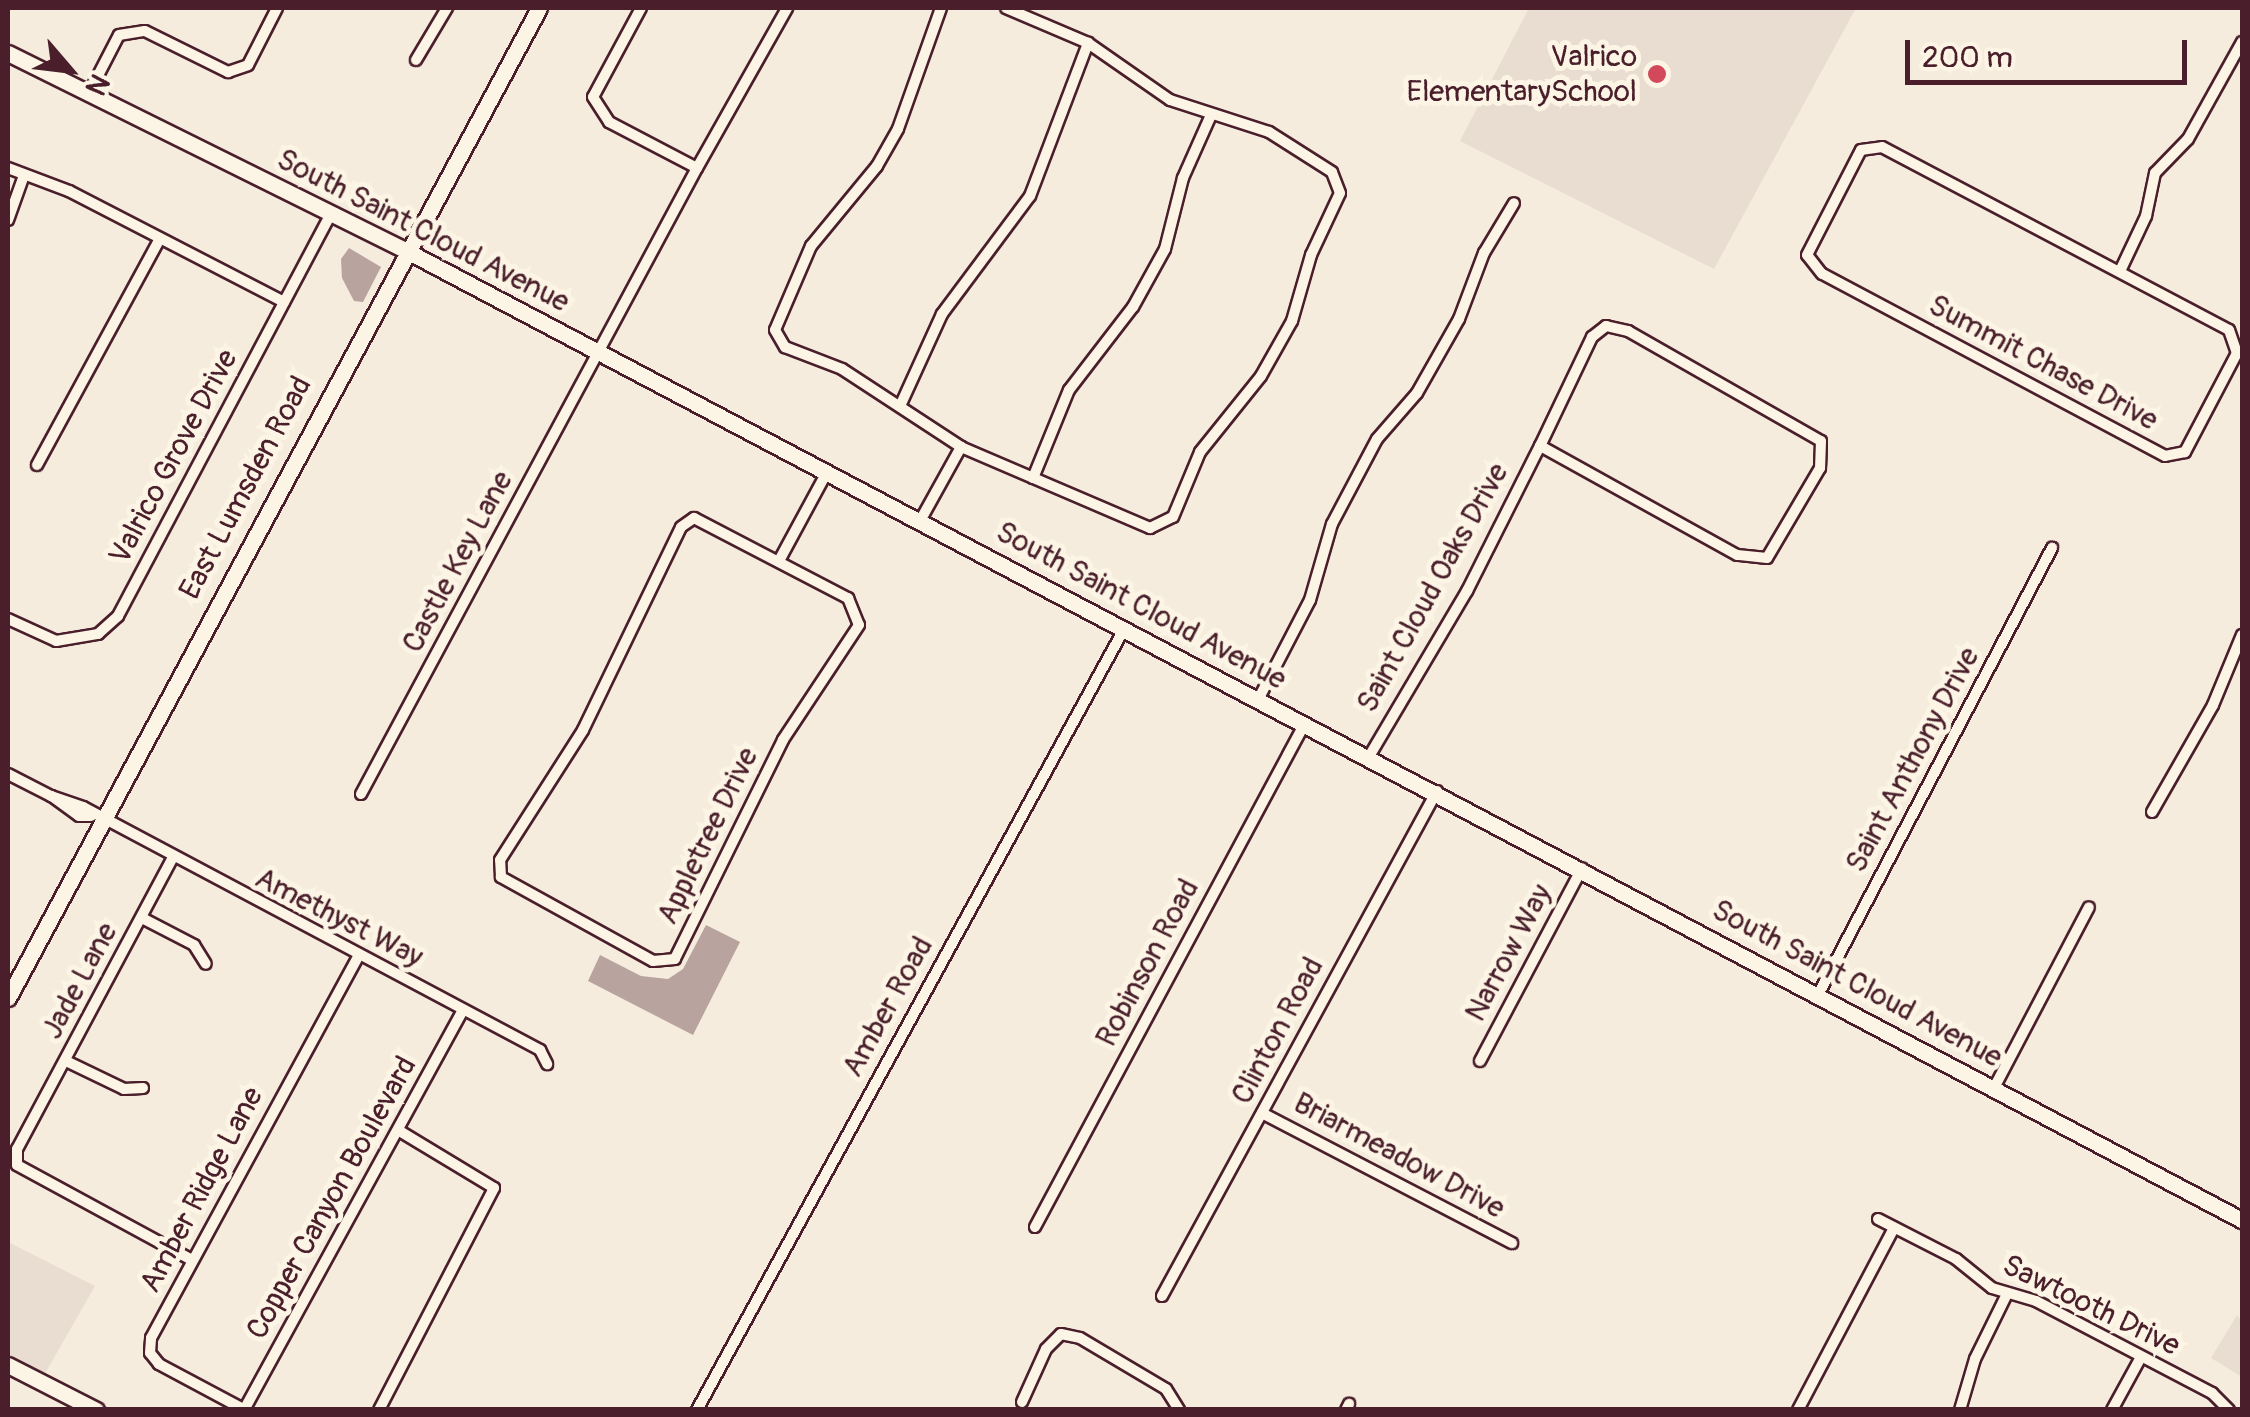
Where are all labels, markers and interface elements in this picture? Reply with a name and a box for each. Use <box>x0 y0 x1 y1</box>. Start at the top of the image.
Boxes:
north arrow <box>20 20 120 120</box>
scale bar <box>1910 20 2192 82</box>
place label: Valrico ElementarySchool <box>1407 39 1637 110</box>
text: 200 m <box>1922 39 2013 76</box>
marker: Valrico ElementarySchool <box>1646 63 1668 85</box>
text: N <box>77 68 117 101</box>
street label: South Saint Cloud Avenue <box>271 142 575 320</box>
street label: Summit Chase Drive <box>1922 287 2164 439</box>
street label: Valrico Grove Drive <box>102 344 246 570</box>
street label: East Lumsden Road <box>172 370 320 606</box>
street label: Saint Cloud Oaks Drive <box>1350 457 1516 719</box>
street label: Castle Key Lane <box>395 465 521 659</box>
street label: South Saint Cloud Avenue <box>990 514 1292 698</box>
street label: Saint Anthony Drive <box>1839 641 1987 879</box>
street label: Appletree Drive <box>650 742 766 930</box>
street label: Amethyst Way <box>249 860 429 976</box>
street label: Robinson Road <box>1089 873 1207 1053</box>
street label: Narrow Way <box>1458 878 1560 1028</box>
street label: South Saint Cloud Avenue <box>1706 892 2008 1076</box>
street label: Jade Lane <box>34 917 126 1045</box>
street label: Amber Road <box>835 931 941 1083</box>
street label: Clinton Road <box>1224 952 1332 1110</box>
street label: Copper Canyon Boulevard <box>239 1050 425 1346</box>
street label: Amber Ridge Lane <box>133 1081 271 1299</box>
street label: Briarmeadow Drive <box>1287 1085 1511 1227</box>
street label: Sawtooth Drive <box>1997 1248 2185 1364</box>

